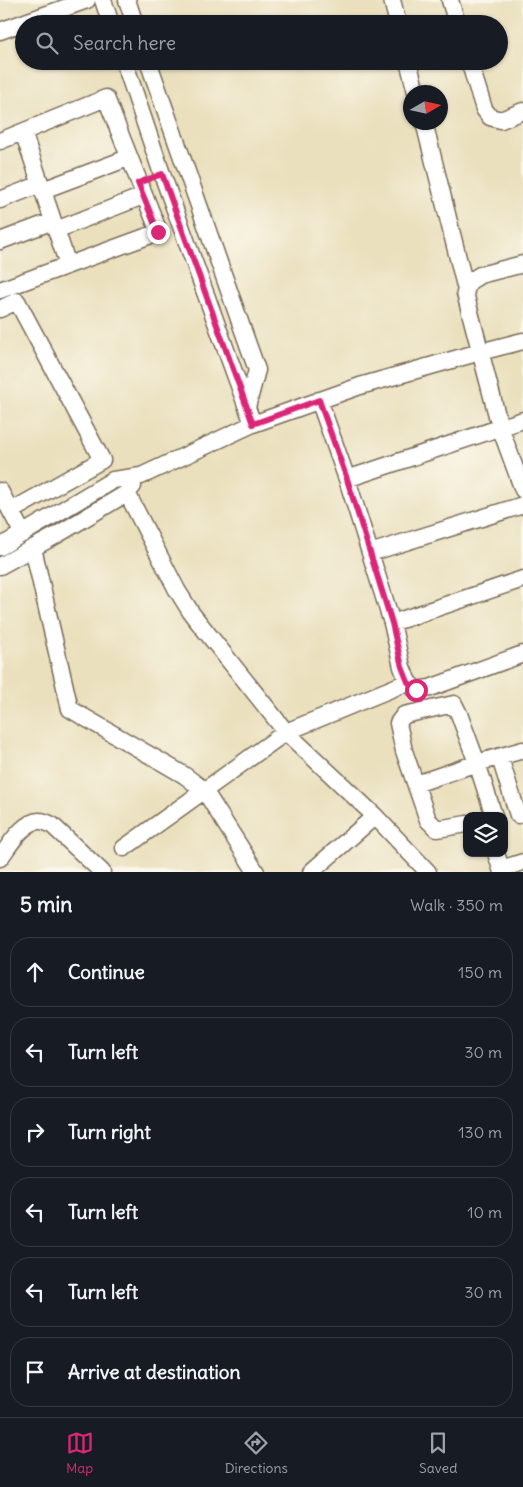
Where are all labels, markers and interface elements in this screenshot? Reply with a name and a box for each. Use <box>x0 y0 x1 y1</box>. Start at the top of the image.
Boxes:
search box <box>15 15 508 70</box>
icon: search <box>33 29 61 57</box>
text: Search here <box>73 31 176 55</box>
north arrow <box>403 85 448 130</box>
route end <box>147 221 170 244</box>
route start <box>405 679 428 702</box>
map controls <box>463 812 508 857</box>
button: layers <box>463 812 508 857</box>
text: 5 min <box>20 891 72 918</box>
text: Walk · 350 m <box>410 895 503 915</box>
icon: ahead <box>21 958 49 986</box>
text: Continue <box>68 960 145 984</box>
text: 150 m <box>458 962 502 982</box>
icon: left <box>21 1038 49 1066</box>
text: Turn left <box>68 1040 138 1064</box>
text: 30 m <box>465 1042 502 1062</box>
icon: right <box>21 1118 49 1146</box>
text: Turn right <box>68 1120 151 1144</box>
text: 130 m <box>458 1122 502 1142</box>
icon: left <box>21 1198 49 1226</box>
text: Turn left <box>68 1200 138 1224</box>
text: 10 m <box>467 1202 502 1222</box>
icon: left <box>21 1278 49 1306</box>
text: Turn left <box>68 1280 138 1304</box>
text: 30 m <box>465 1282 502 1302</box>
icon: arrive <box>21 1358 49 1386</box>
text: Arrive at destination <box>68 1360 241 1384</box>
tab: Map <box>66 1429 94 1477</box>
tab: Directions <box>225 1429 288 1477</box>
tab: Saved <box>419 1429 457 1477</box>

